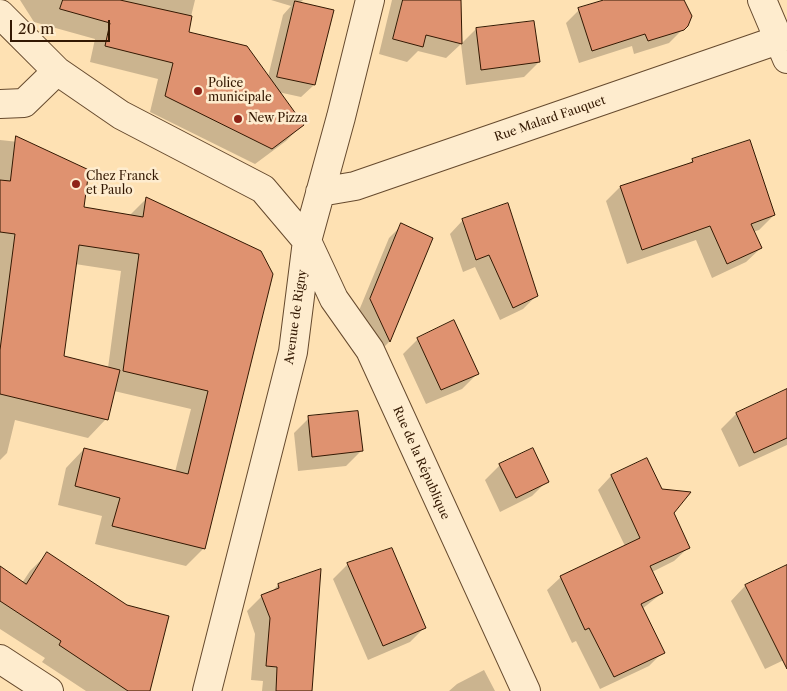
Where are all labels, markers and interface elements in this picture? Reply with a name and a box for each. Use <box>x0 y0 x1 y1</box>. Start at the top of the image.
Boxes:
scale bar <box>12 10 112 42</box>
text: 20 m <box>18 19 54 38</box>
place label: Police municipale <box>208 77 272 105</box>
marker: Police municipale <box>192 85 204 97</box>
street label: Rue Malard Fauquet <box>493 93 607 145</box>
place label: New Pizza <box>248 112 308 126</box>
marker: New Pizza <box>232 113 244 125</box>
place label: Chez Franck et Paulo <box>86 170 159 198</box>
marker: Chez Franck et Paulo <box>70 178 82 190</box>
street label: Avenue de Rigny <box>282 269 310 365</box>
street label: Rue de la République <box>390 404 452 522</box>

